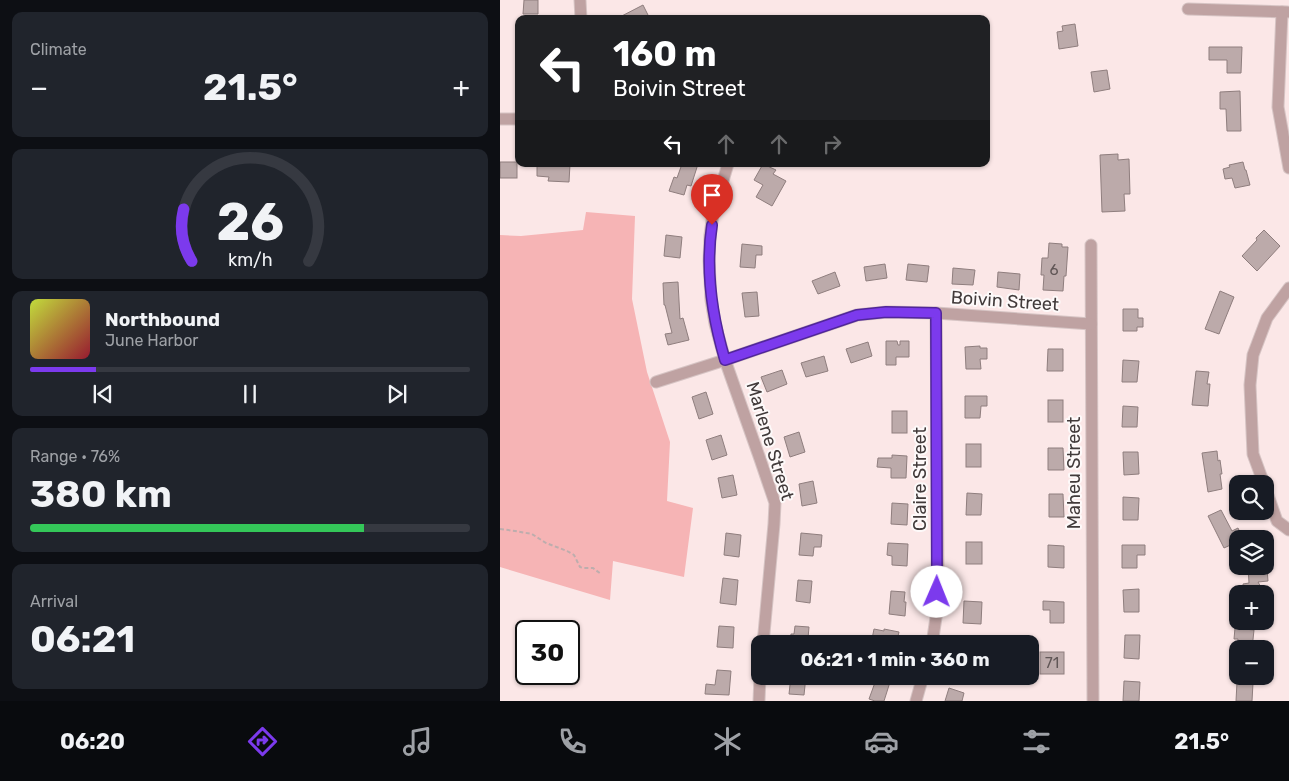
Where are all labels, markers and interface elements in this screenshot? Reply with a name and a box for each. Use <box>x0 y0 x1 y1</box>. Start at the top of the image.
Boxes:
text: 160 m <box>613 33 717 75</box>
icon: left <box>530 35 595 100</box>
text: Climate <box>30 40 87 59</box>
text: 21.5° <box>203 64 298 110</box>
text: − <box>30 71 48 104</box>
text: + <box>453 71 470 104</box>
text: Boivin Street <box>613 75 746 102</box>
icon: left <box>659 130 687 158</box>
icon: ahead <box>712 130 740 158</box>
icon: ahead <box>765 130 793 158</box>
icon: right <box>818 130 846 158</box>
pin <box>691 174 733 225</box>
icon: arrive <box>698 181 726 209</box>
text: 26 <box>216 191 284 253</box>
text: km/h <box>228 249 272 270</box>
house number: 6 <box>1049 261 1059 279</box>
street label: Boivin Street <box>950 286 1060 316</box>
text: Northbound <box>105 308 220 331</box>
text: June Harbor <box>105 331 198 350</box>
street label: Marlene Street <box>742 379 798 503</box>
icon: previous <box>89 380 117 408</box>
icon: pause <box>236 380 264 408</box>
icon: next <box>383 380 411 408</box>
street label: Maheu Street <box>1063 417 1085 529</box>
street label: Claire Street <box>909 427 931 531</box>
text: Range · 76% <box>30 447 120 466</box>
text: 380 km <box>30 471 172 517</box>
map controls <box>1229 475 1274 685</box>
button: search <box>1229 475 1274 520</box>
button: layers <box>1229 530 1274 575</box>
position arrow <box>910 565 962 617</box>
button: + <box>1229 585 1274 630</box>
text: Arrival <box>30 592 78 611</box>
text: 06:21 <box>30 616 135 662</box>
speed limit sign: 30 <box>515 620 580 685</box>
button: − <box>1229 640 1274 685</box>
text: 06:21 · 1 min · 360 m <box>800 648 990 671</box>
house number: 71 <box>1045 654 1059 672</box>
icon: directions <box>245 724 280 759</box>
icon: music <box>400 724 435 759</box>
icon: phone <box>555 724 590 759</box>
icon: climate <box>710 724 745 759</box>
icon: car <box>864 724 899 759</box>
icon: filters <box>1019 724 1054 759</box>
text: 06:20 <box>60 728 125 755</box>
text: 21.5° <box>1174 728 1229 755</box>

